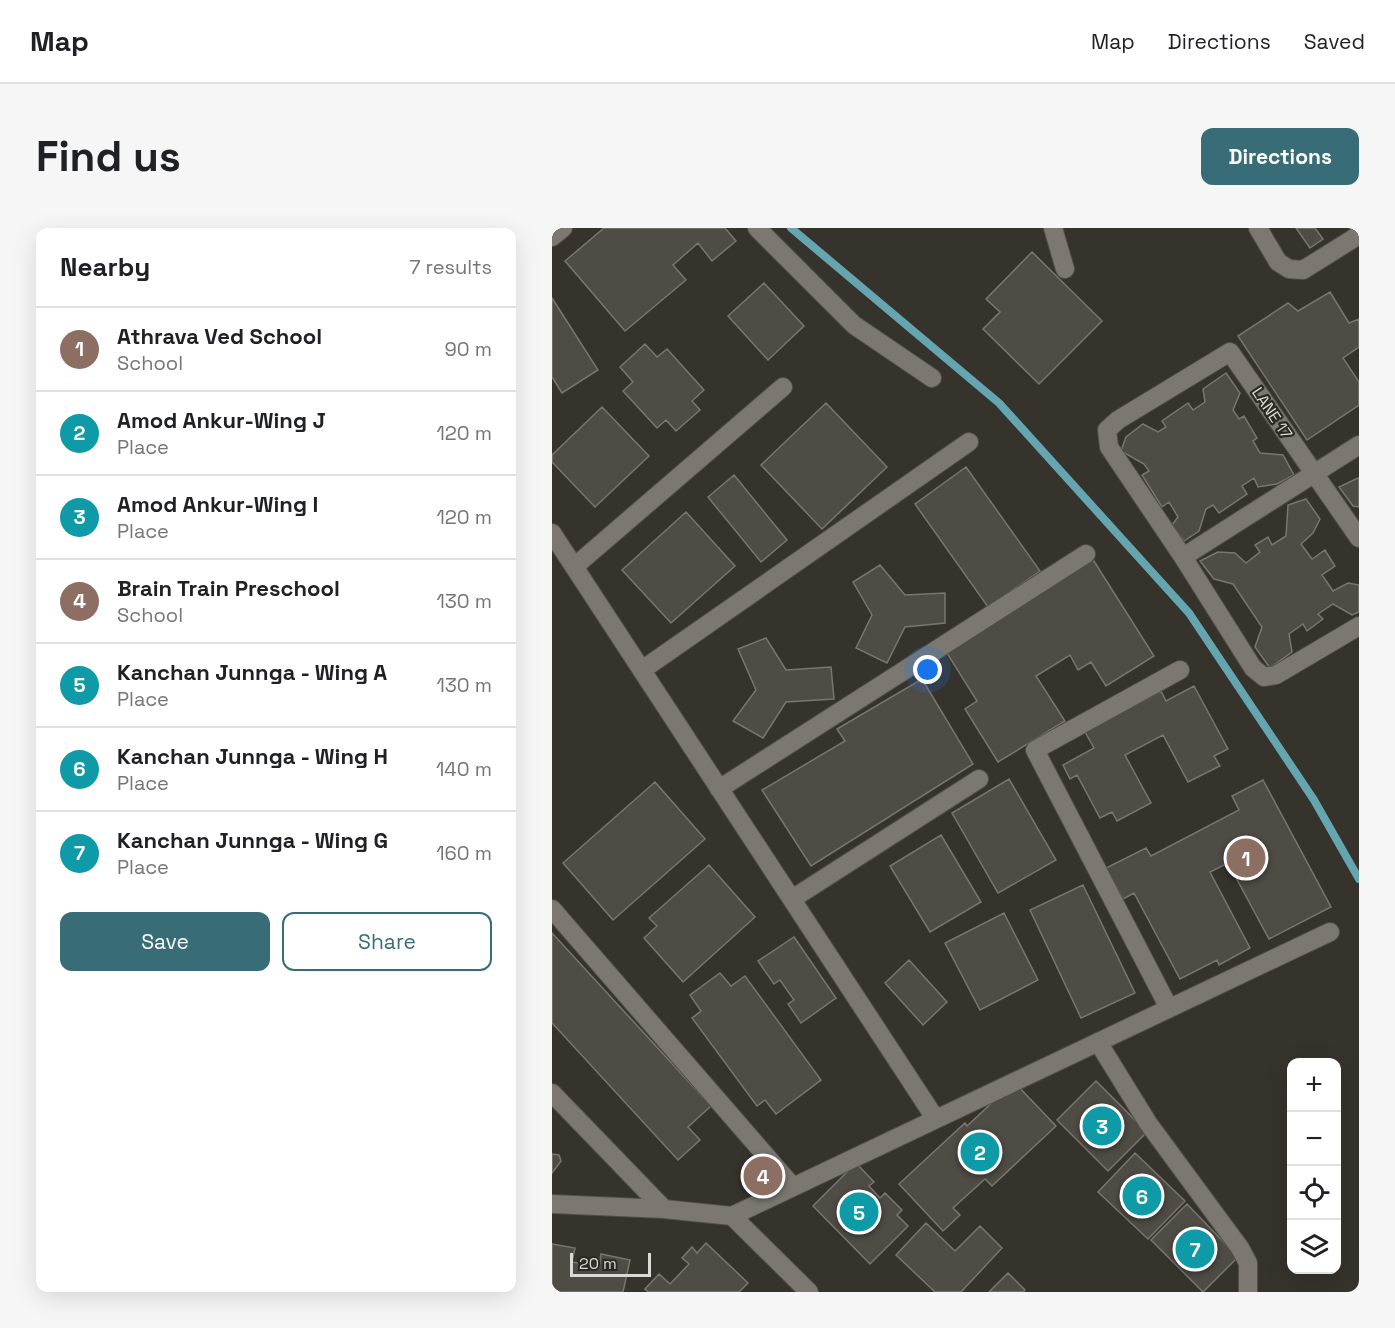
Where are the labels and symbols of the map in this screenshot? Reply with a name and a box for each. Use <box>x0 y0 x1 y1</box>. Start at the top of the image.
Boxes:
street label: LANE 17 <box>1247 383 1297 443</box>
your location <box>913 655 942 684</box>
pin: 1 <box>1226 836 1266 880</box>
pin: 3 <box>1082 1104 1122 1148</box>
pin: 2 <box>960 1130 1000 1174</box>
pin: 4 <box>744 1154 782 1198</box>
pin: 6 <box>1122 1174 1162 1218</box>
pin: 5 <box>840 1190 878 1234</box>
pin: 7 <box>1176 1226 1214 1272</box>
scale bar <box>570 1250 651 1278</box>

